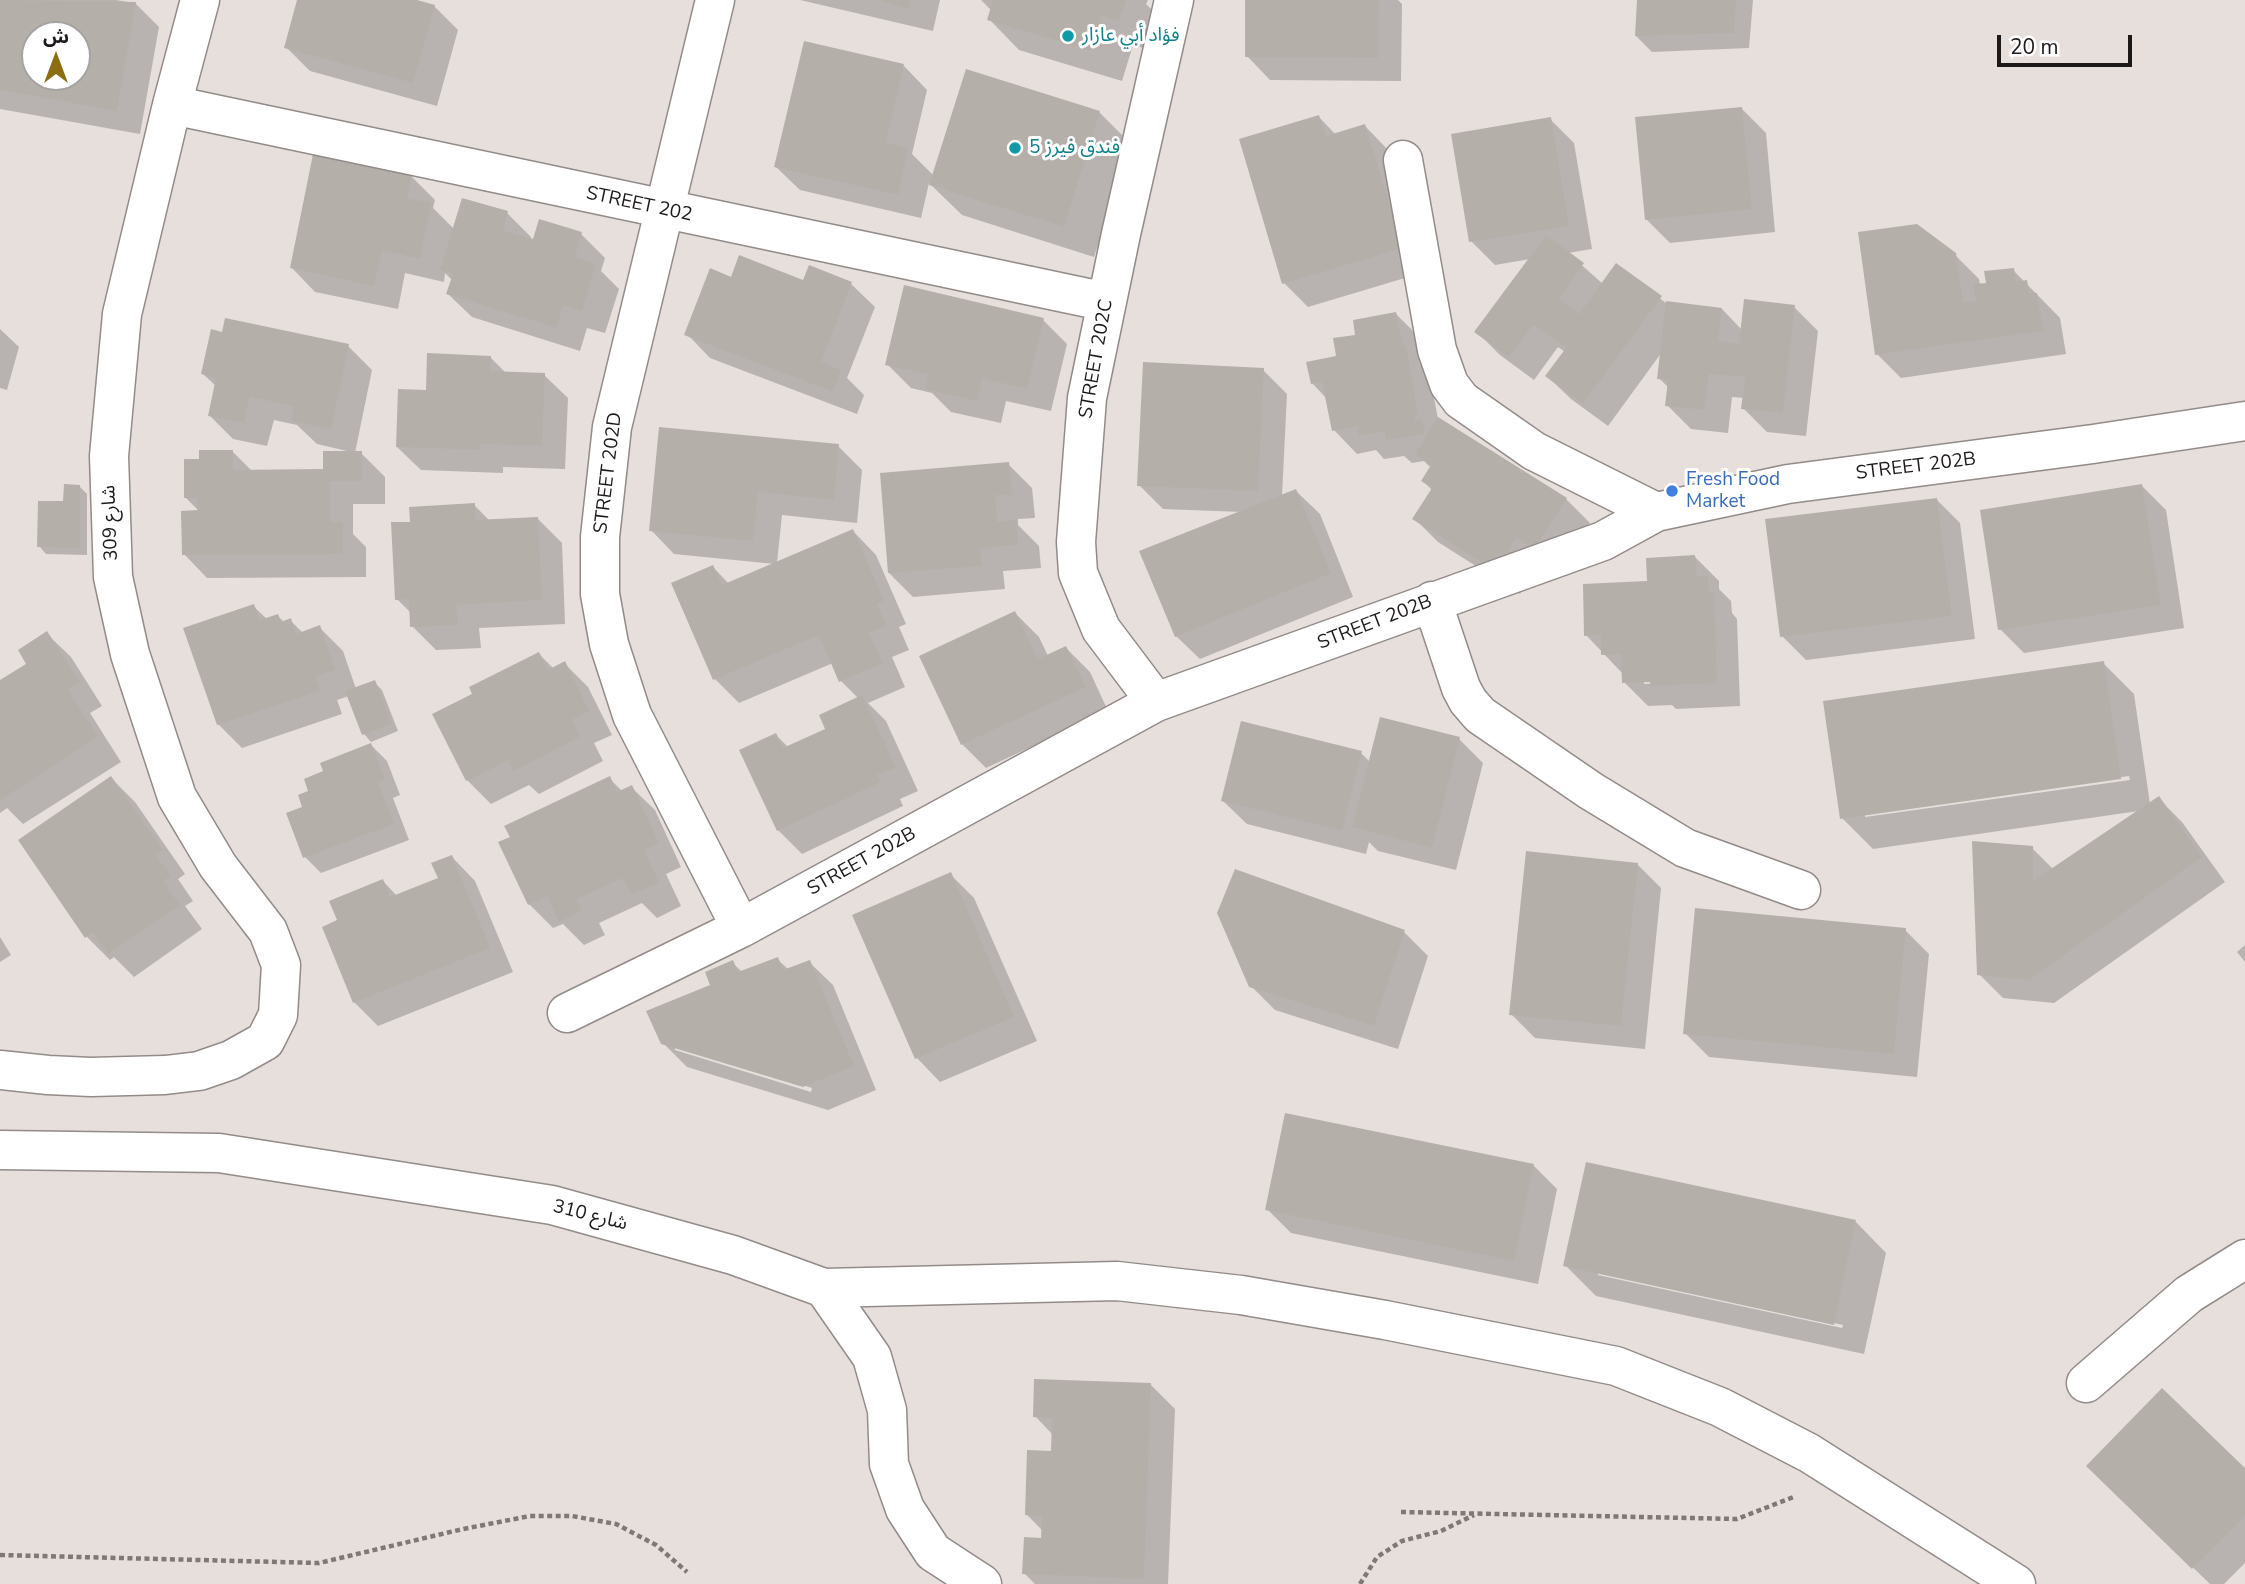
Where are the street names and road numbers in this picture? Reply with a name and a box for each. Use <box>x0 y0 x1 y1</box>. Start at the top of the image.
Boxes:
street label: STREET 202 <box>584 183 694 227</box>
street label: STREET 202C <box>1075 298 1119 420</box>
street label: STREET 202D <box>590 411 628 535</box>
street label: STREET 202B <box>1855 448 1977 486</box>
street label: شارع 309 <box>98 485 124 561</box>
street label: STREET 202B <box>1315 591 1435 655</box>
street label: STREET 202B <box>804 823 920 901</box>
street label: شارع 310 <box>550 1196 630 1236</box>

